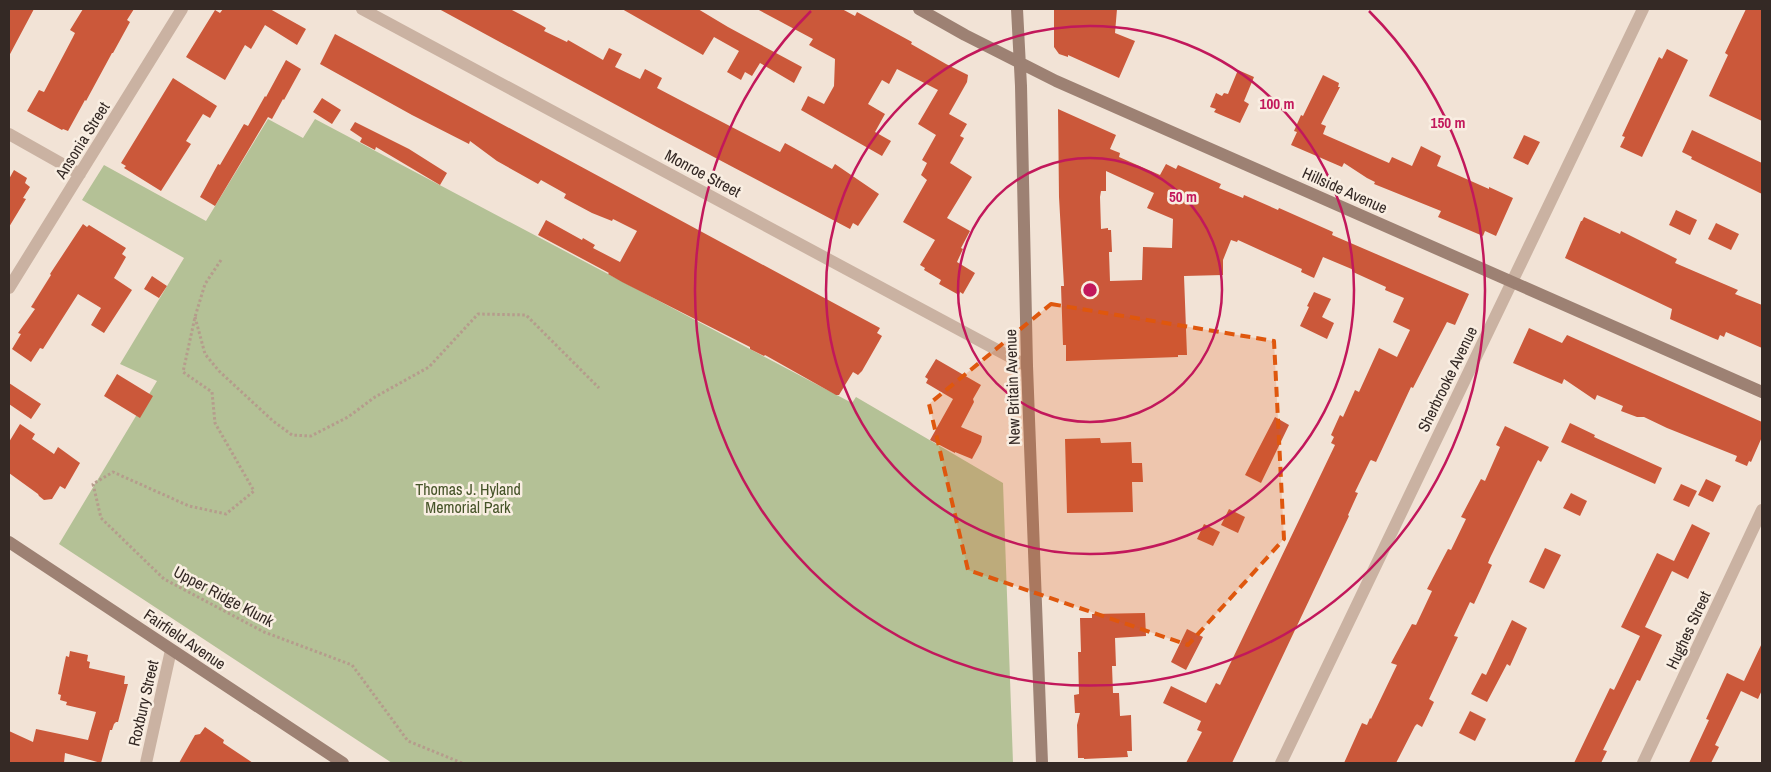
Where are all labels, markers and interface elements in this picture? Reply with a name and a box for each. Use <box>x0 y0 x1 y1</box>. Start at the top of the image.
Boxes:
text: 100 m <box>1260 93 1294 114</box>
street label: Ansonia Street <box>49 97 115 183</box>
text: 150 m <box>1431 112 1465 133</box>
street label: Monroe Street <box>661 144 745 202</box>
street label: Hillside Avenue <box>1299 161 1391 219</box>
text: 50 m <box>1169 186 1197 207</box>
centre of rings <box>1081 281 1099 299</box>
street label: Sherbrooke Avenue <box>1412 322 1482 436</box>
street label: New Britain Avenue <box>999 329 1025 445</box>
park label: Thomas J. Hyland Memorial Park <box>415 478 521 518</box>
street label: Upper Ridge Klunk <box>170 560 278 632</box>
street label: Hughes Street <box>1660 587 1716 673</box>
street label: Fairfield Avenue <box>140 603 230 675</box>
street label: Roxbury Street <box>122 658 164 748</box>

